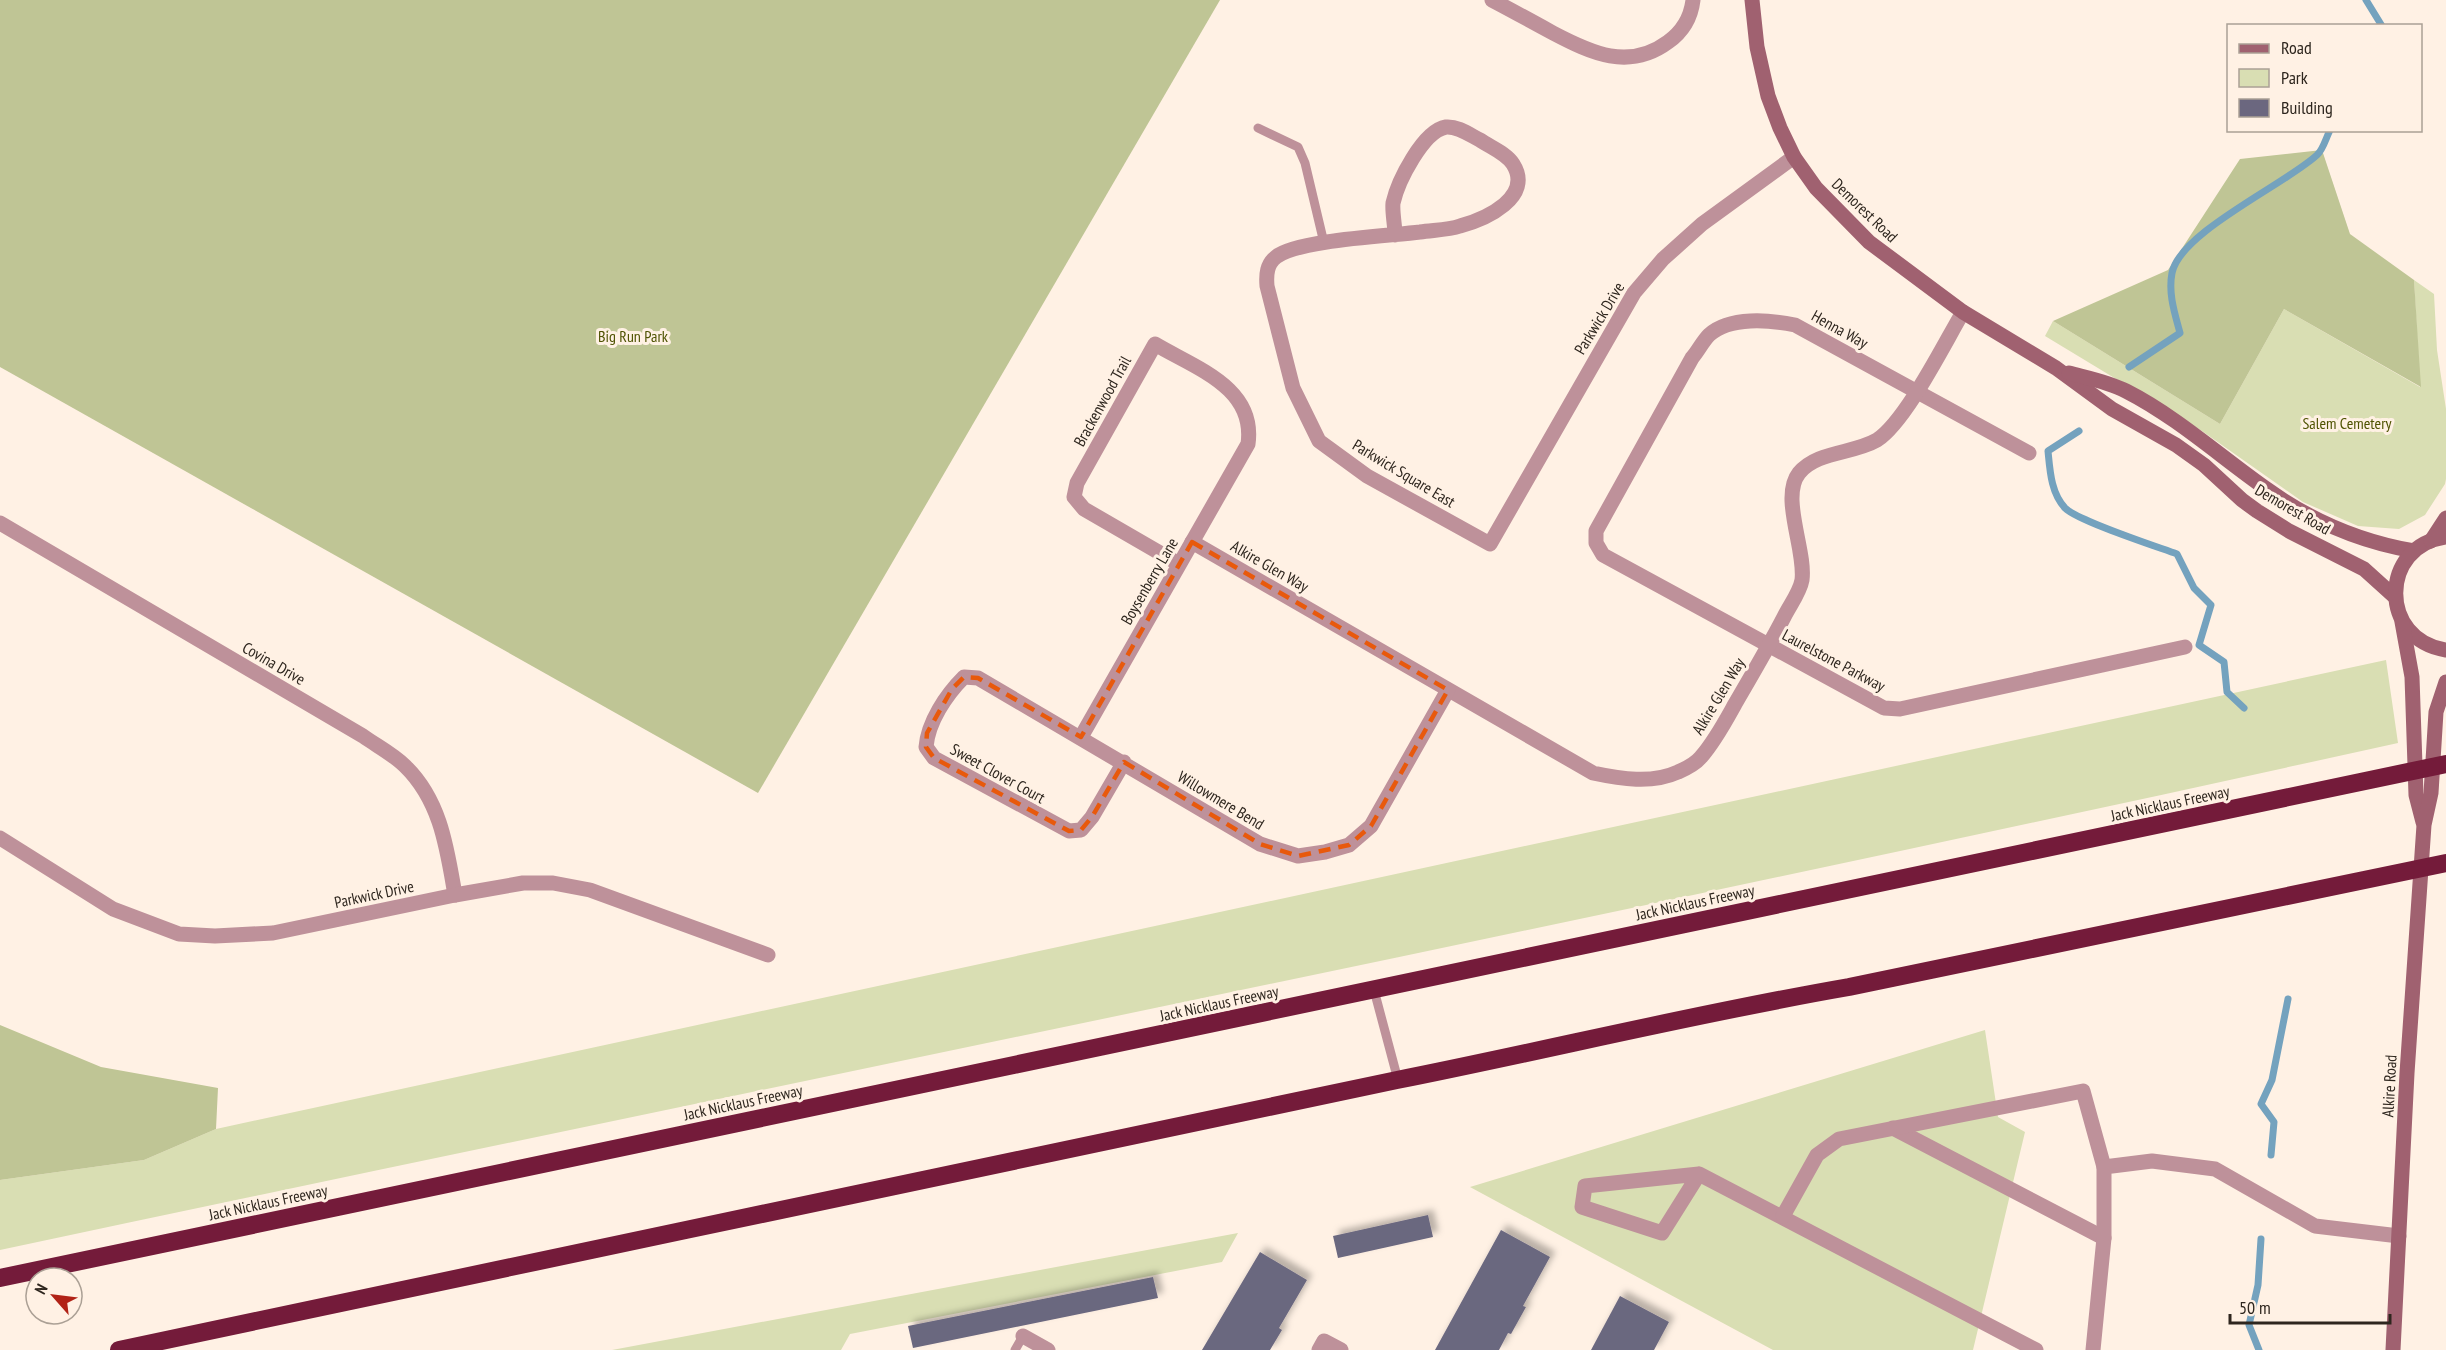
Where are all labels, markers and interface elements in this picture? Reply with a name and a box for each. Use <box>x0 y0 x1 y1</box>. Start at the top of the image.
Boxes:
legend <box>2227 24 2422 132</box>
text: Road <box>2281 36 2312 59</box>
text: Park <box>2281 66 2308 89</box>
text: Building <box>2281 96 2333 119</box>
street label: Demorest Road <box>1828 174 1902 246</box>
street label: Parkwick Drive <box>1570 278 1628 358</box>
street label: Henna Way <box>1808 305 1872 353</box>
park label: Big Run Park <box>598 326 669 346</box>
street label: Brackenwood Trail <box>1069 352 1135 450</box>
park label: Salem Cemetery <box>2302 413 2392 433</box>
street label: Parkwick Square East <box>1349 435 1459 512</box>
street label: Demorest Road <box>2252 479 2334 539</box>
street label: Boysenberry Lane <box>1116 534 1182 628</box>
street label: Alkire Glen Way <box>1228 536 1312 596</box>
street label: Laurelstone Parkway <box>1779 624 1889 696</box>
street label: Covina Drive <box>239 637 309 689</box>
street label: Alkire Glen Way <box>1687 654 1749 738</box>
street label: Sweet Clover Court <box>947 739 1049 808</box>
street label: Willowmere Bend <box>1174 766 1268 834</box>
street label: Jack Nicklaus Freeway <box>2108 781 2231 826</box>
street label: Parkwick Drive <box>332 876 416 912</box>
street label: Jack Nicklaus Freeway <box>1633 880 1756 925</box>
street label: Jack Nicklaus Freeway <box>1157 981 1280 1026</box>
street label: Alkire Road <box>2377 1054 2401 1118</box>
street label: Jack Nicklaus Freeway <box>681 1080 804 1125</box>
street label: Jack Nicklaus Freeway <box>206 1180 329 1225</box>
north arrow <box>24 1266 84 1326</box>
text: N <box>30 1280 52 1297</box>
scale bar <box>2230 1287 2390 1325</box>
text: 50 m <box>2239 1296 2271 1319</box>

